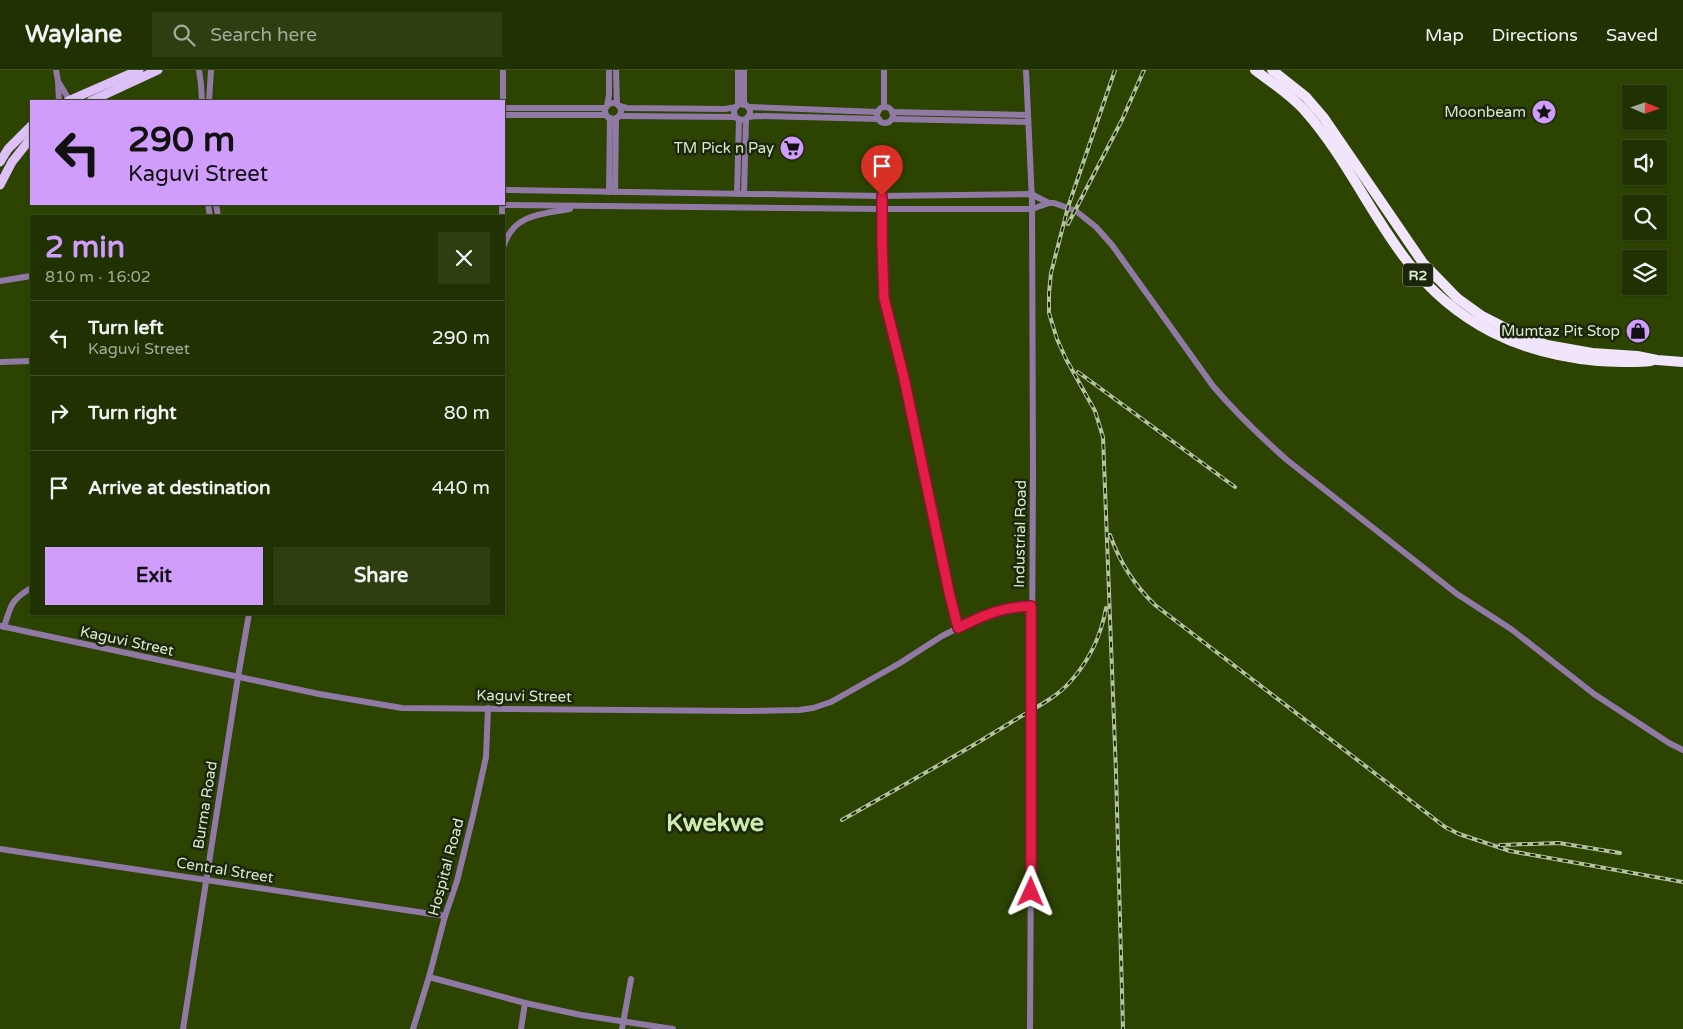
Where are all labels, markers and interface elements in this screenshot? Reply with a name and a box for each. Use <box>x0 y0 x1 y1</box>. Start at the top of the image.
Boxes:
search box <box>152 12 502 57</box>
text: Waylane <box>25 20 122 49</box>
icon: search <box>170 21 198 49</box>
text: Search here <box>210 24 317 46</box>
text: Map <box>1425 24 1464 46</box>
text: Directions <box>1492 24 1578 46</box>
text: Saved <box>1606 24 1658 46</box>
north arrow <box>1622 85 1668 130</box>
map controls <box>1622 85 1667 295</box>
place icon: Moonbeam <box>1531 99 1557 125</box>
place label: Moonbeam <box>1444 103 1526 121</box>
text: 290 m <box>128 119 235 161</box>
icon: left <box>45 120 110 185</box>
supermarket icon: TM Pick n Pay <box>779 135 805 161</box>
place label: TM Pick n Pay <box>674 139 774 157</box>
button: sound <box>1622 140 1667 185</box>
pin <box>861 145 903 196</box>
icon: arrive <box>868 152 896 180</box>
text: Kaguvi Street <box>128 161 268 187</box>
button: search <box>1622 195 1667 240</box>
text: 2 min <box>45 229 125 266</box>
button: close <box>438 232 490 284</box>
button: layers <box>1622 250 1667 295</box>
road number: R2 <box>1403 264 1433 286</box>
text: 810 m · 16:02 <box>45 267 151 287</box>
text: Turn left <box>88 317 164 339</box>
shop icon: Mumtaz Pit Stop <box>1625 318 1651 344</box>
place label: Mumtaz Pit Stop <box>1501 322 1620 340</box>
icon: left <box>45 324 73 352</box>
text: 290 m <box>432 327 490 349</box>
text: Kaguvi Street <box>88 339 190 359</box>
icon: right <box>45 399 73 427</box>
text: Turn right <box>88 402 176 424</box>
text: 80 m <box>444 402 490 424</box>
icon: arrive <box>45 474 73 502</box>
text: Arrive at destination <box>88 477 271 499</box>
text: 440 m <box>432 477 490 499</box>
street label: Industrial Road <box>1010 480 1030 588</box>
button: Exit <box>45 547 263 605</box>
button: Share <box>273 547 490 605</box>
street label: Kaguvi Street <box>78 622 176 660</box>
street label: Kaguvi Street <box>476 686 572 706</box>
street label: Burma Road <box>189 760 221 850</box>
district label: Kwekwe <box>666 808 764 838</box>
street label: Hospital Road <box>424 816 468 918</box>
street label: Central Street <box>175 853 275 887</box>
position arrow <box>1004 865 1056 917</box>

